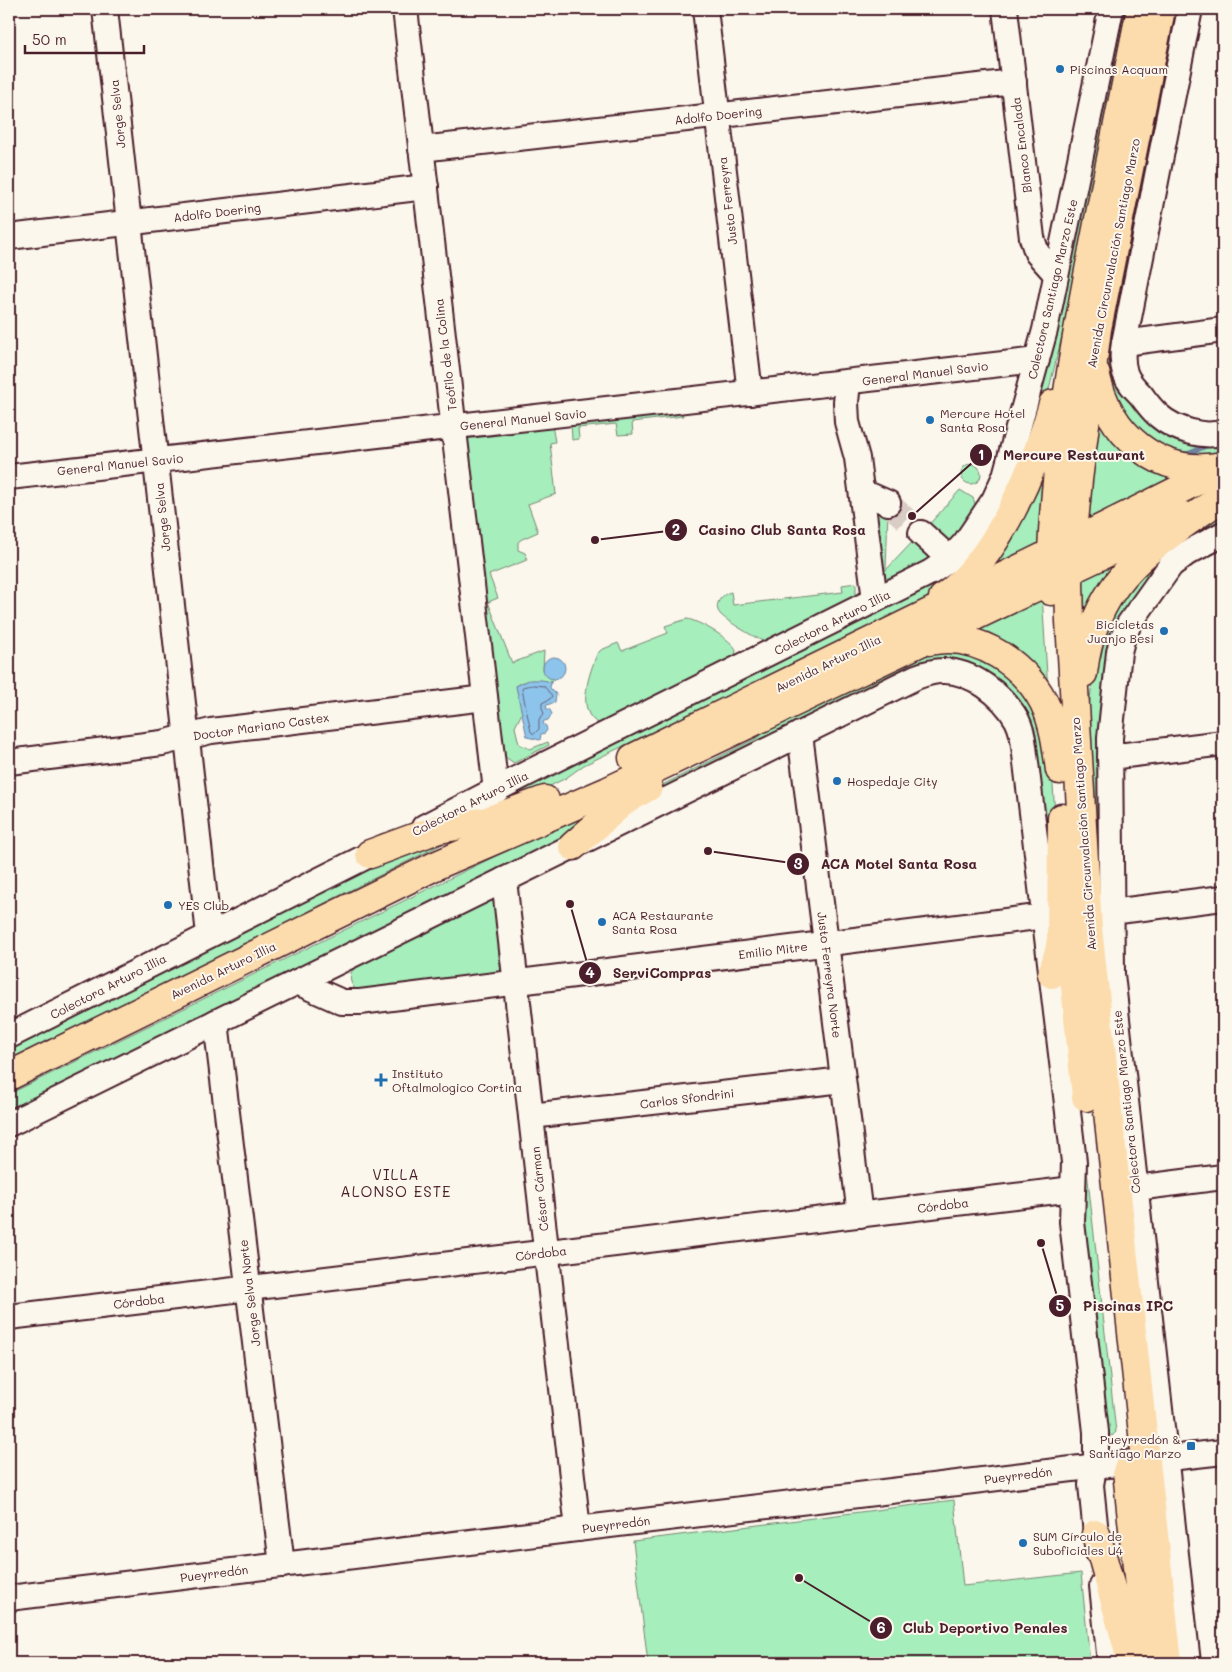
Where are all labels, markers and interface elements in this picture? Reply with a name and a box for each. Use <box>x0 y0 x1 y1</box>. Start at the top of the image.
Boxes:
scale bar <box>25 22 144 54</box>
text: 50 m <box>32 29 67 49</box>
place label: Piscinas Acquam <box>1070 61 1168 77</box>
marker: Piscinas Acquam <box>1054 63 1066 75</box>
street label: Jorge Selva <box>105 79 129 149</box>
street label: Blanco Encalada <box>1007 96 1035 194</box>
street label: Adolfo Doering <box>674 102 763 128</box>
street label: Avenida Circunvalación Santiago Marzo <box>1083 137 1143 369</box>
street label: Justo Ferreyra <box>714 156 740 246</box>
street label: Colectora Santiago Marzo Este <box>1023 197 1081 381</box>
street label: Adolfo Doering <box>172 199 262 225</box>
street label: Teófilo de la Colina <box>430 298 460 412</box>
street label: General Manuel Savio <box>861 357 989 389</box>
street label: General Manuel Savio <box>459 404 587 434</box>
place label: Mercure Hotel Santa Rosa <box>940 405 1025 435</box>
marker: Mercure Hotel Santa Rosa <box>924 414 936 426</box>
callout: Mercure Restaurant <box>968 440 1156 469</box>
text: 1 <box>978 444 984 464</box>
text: Mercure Restaurant <box>1003 445 1145 464</box>
street label: General Manuel Savio <box>56 449 184 479</box>
street label: Jorge Selva <box>150 482 174 552</box>
callout: Casino Club Santa Rosa <box>664 516 876 545</box>
text: 2 <box>672 519 680 539</box>
text: Casino Club Santa Rosa <box>698 520 866 539</box>
street label: Colectora Arturo Illia <box>771 586 893 658</box>
place label: Bicicletas Juanjo Besi <box>1087 616 1154 646</box>
marker: Bicicletas Juanjo Besi <box>1158 625 1170 637</box>
street label: Avenida Arturo Illia <box>772 630 884 696</box>
street label: Doctor Mariano Castex <box>192 709 330 743</box>
street label: Avenida Circunvalación Santiago Marzo <box>1067 717 1099 951</box>
street label: Colectora Arturo Illia <box>409 767 531 839</box>
place label: Hospedaje City <box>847 773 938 789</box>
marker: Hospedaje City <box>831 775 843 787</box>
callout: ACA Motel Santa Rosa <box>786 849 987 878</box>
text: 3 <box>793 853 803 873</box>
text: ACA Motel Santa Rosa <box>821 854 978 873</box>
place label: YES Club <box>178 897 229 913</box>
marker: YES Club <box>162 899 174 911</box>
place label: ACA Restaurante Santa Rosa <box>612 907 713 937</box>
street label: Justo Ferreyra Norte <box>814 911 846 1039</box>
marker: ACA Restaurante Santa Rosa <box>596 916 608 928</box>
street label: Avenida Arturo Illia <box>167 937 279 1003</box>
street label: Emilio Mitre <box>737 938 809 962</box>
street label: Colectora Arturo Illia <box>47 950 169 1022</box>
callout: ServiCompras <box>577 958 721 987</box>
text: 4 <box>585 962 595 982</box>
text: ServiCompras <box>613 963 711 982</box>
street label: Colectora Santiago Marzo Este <box>1108 1010 1144 1194</box>
place label: Instituto Oftalmologico Cortina <box>392 1065 522 1095</box>
marker: Instituto Oftalmologico Cortina <box>374 1073 388 1087</box>
street label: Carlos Sfondrini <box>639 1084 735 1112</box>
street label: César Cárman <box>527 1146 551 1232</box>
district label: VILLA ALONSO ESTE <box>340 1164 452 1201</box>
street label: Córdoba <box>916 1194 970 1216</box>
street label: Jorge Selva Norte <box>235 1239 263 1347</box>
street label: Córdoba <box>514 1242 568 1264</box>
street label: Córdoba <box>112 1290 166 1312</box>
callout: Piscinas IPC <box>1048 1292 1183 1321</box>
text: 5 <box>1056 1295 1065 1315</box>
text: Piscinas IPC <box>1083 1296 1173 1315</box>
place label: Pueyrredón & Santiago Marzo <box>1089 1431 1181 1461</box>
marker: Pueyrredón & Santiago Marzo <box>1185 1440 1197 1452</box>
street label: Pueyrredón <box>983 1463 1053 1487</box>
street label: Pueyrredón <box>581 1512 651 1536</box>
place label: SUM Círculo de Suboficiales U4 <box>1033 1528 1123 1558</box>
marker: SUM Círculo de Suboficiales U4 <box>1017 1537 1029 1549</box>
street label: Pueyrredón <box>179 1561 249 1585</box>
callout: Club Deportivo Penales <box>868 1614 1078 1643</box>
text: 6 <box>876 1617 886 1637</box>
text: Club Deportivo Penales <box>903 1618 1067 1637</box>

